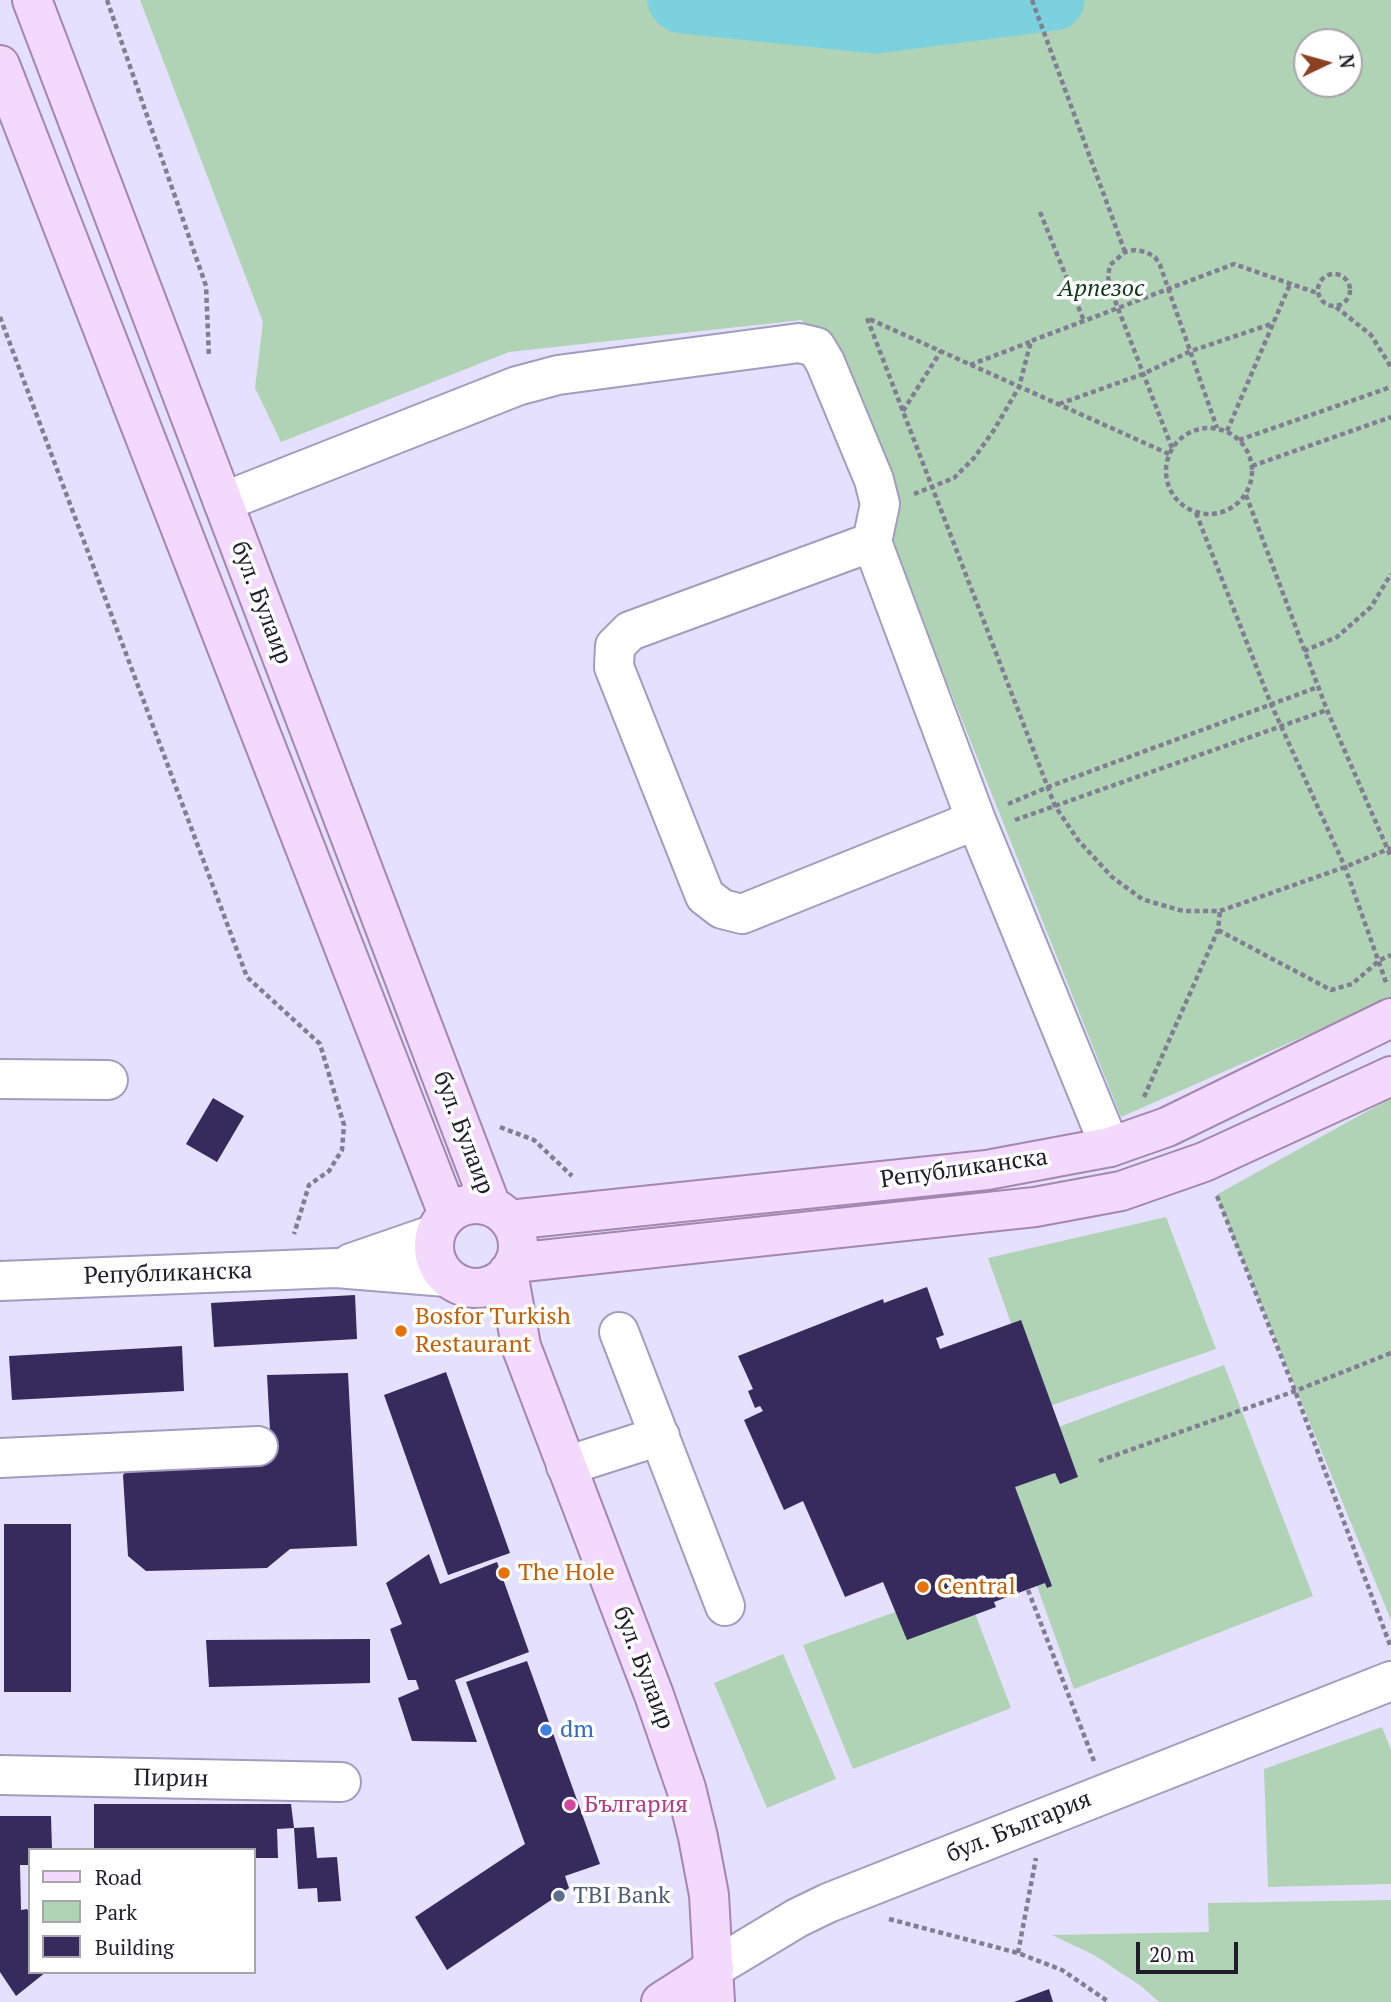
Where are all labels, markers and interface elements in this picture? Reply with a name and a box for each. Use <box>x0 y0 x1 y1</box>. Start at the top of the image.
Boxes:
north arrow <box>1293 28 1363 98</box>
text: N <box>1334 53 1361 70</box>
park label: Арпезос <box>1058 275 1144 303</box>
street label: бул. Булаир <box>224 538 298 668</box>
street label: бул. Булаир <box>426 1068 500 1198</box>
street label: Републиканска <box>878 1143 1050 1195</box>
street label: Републиканска <box>83 1257 253 1291</box>
place label: Bosfor Turkish Restaurant <box>415 1303 571 1359</box>
marker: Bosfor Turkish Restaurant <box>393 1323 409 1339</box>
place label: The Hole <box>518 1559 615 1587</box>
marker: The Hole <box>496 1565 512 1581</box>
place label: Central <box>937 1573 1016 1601</box>
marker: Central <box>915 1579 931 1595</box>
street label: бул. Булаир <box>606 1603 680 1733</box>
place label: dm <box>560 1716 594 1744</box>
marker: dm <box>538 1722 554 1738</box>
street label: Пирин <box>133 1764 209 1794</box>
street label: бул. България <box>942 1785 1096 1869</box>
place label: България <box>584 1791 688 1819</box>
marker: България <box>562 1797 578 1813</box>
legend <box>28 1848 256 1974</box>
text: Road <box>95 1863 142 1891</box>
place label: TBI Bank <box>573 1882 670 1910</box>
marker: TBI Bank <box>551 1888 567 1904</box>
text: Park <box>95 1898 137 1926</box>
scale bar <box>1139 1928 1240 1972</box>
text: Building <box>95 1933 174 1961</box>
text: 20 m <box>1149 1940 1195 1968</box>

